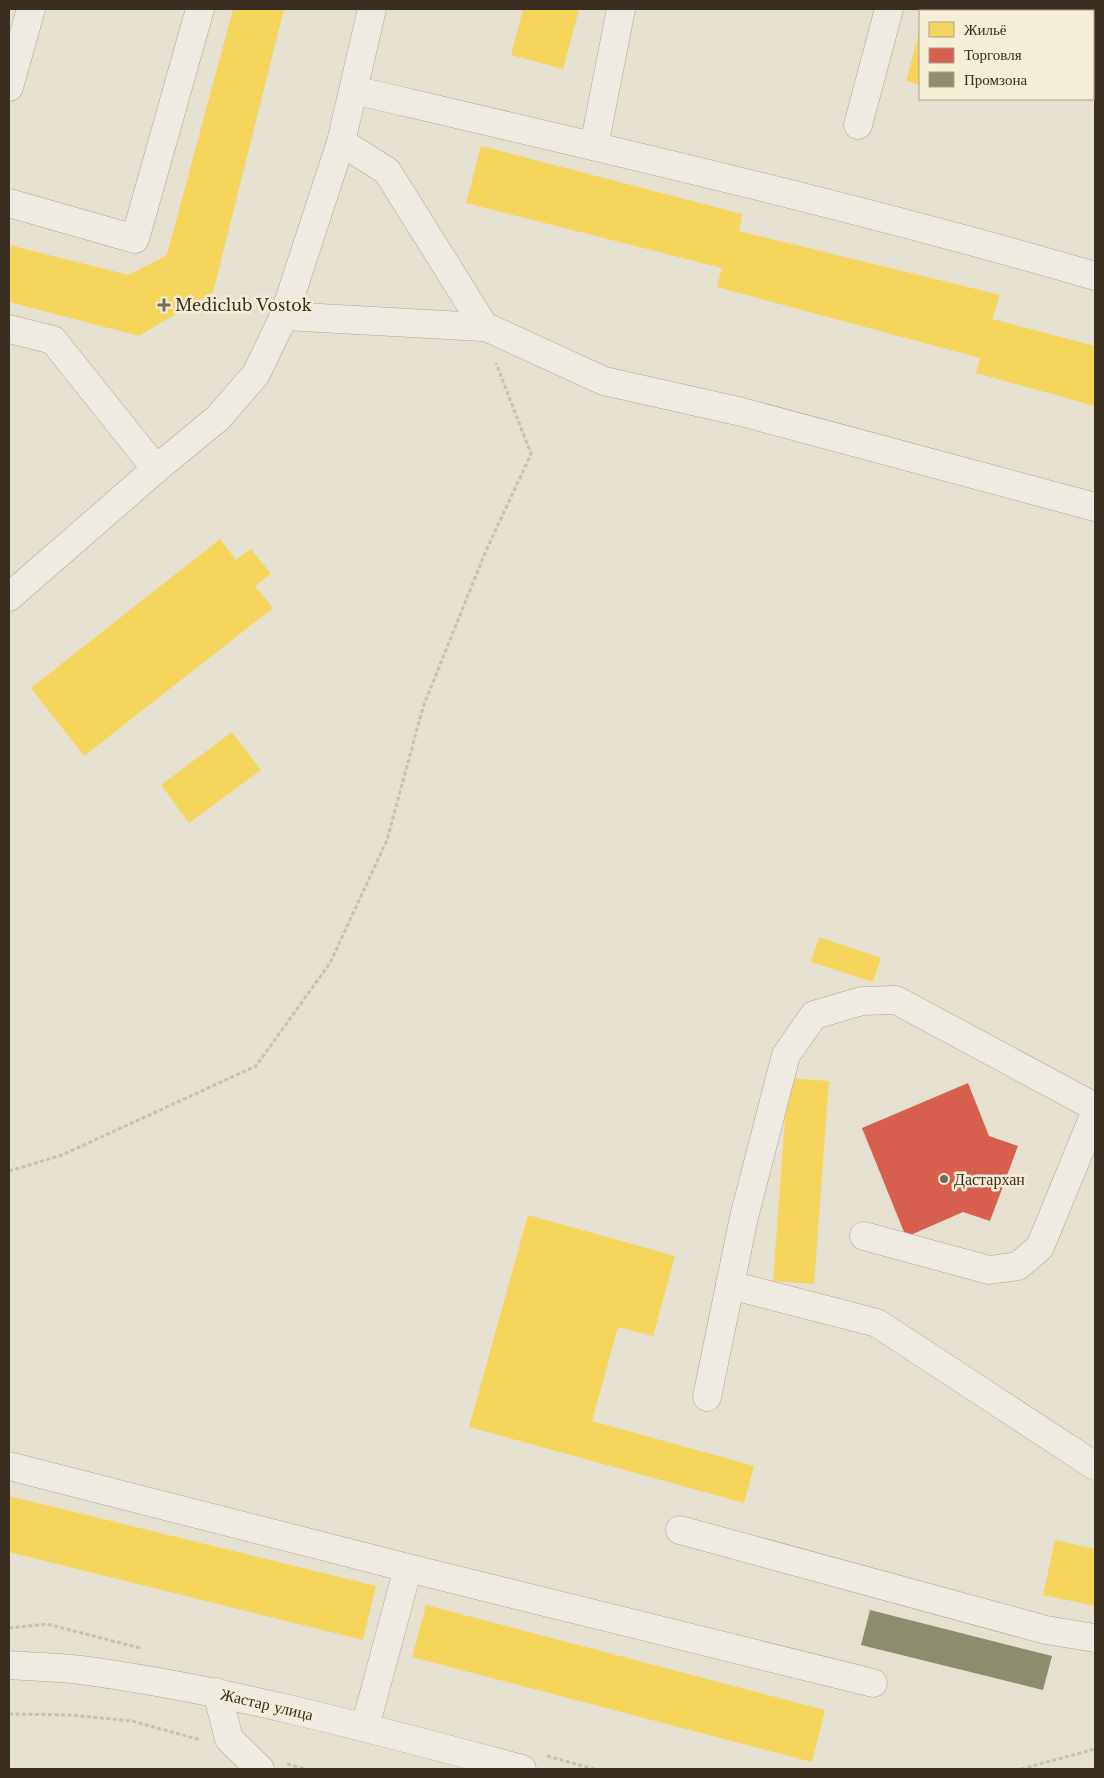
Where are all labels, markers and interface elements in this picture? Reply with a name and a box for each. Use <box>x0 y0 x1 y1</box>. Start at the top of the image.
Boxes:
legend <box>919 10 1094 100</box>
text: Жильё <box>964 20 1007 39</box>
text: Торговля <box>964 45 1022 64</box>
text: Промзона <box>964 70 1027 89</box>
place label: Mediclub Vostok <box>175 295 312 315</box>
marker: Mediclub Vostok <box>157 298 171 312</box>
place label: Дастархан <box>954 1169 1025 1189</box>
marker: Дастархан <box>938 1173 950 1185</box>
street label: Жастар улица <box>219 1684 315 1724</box>

